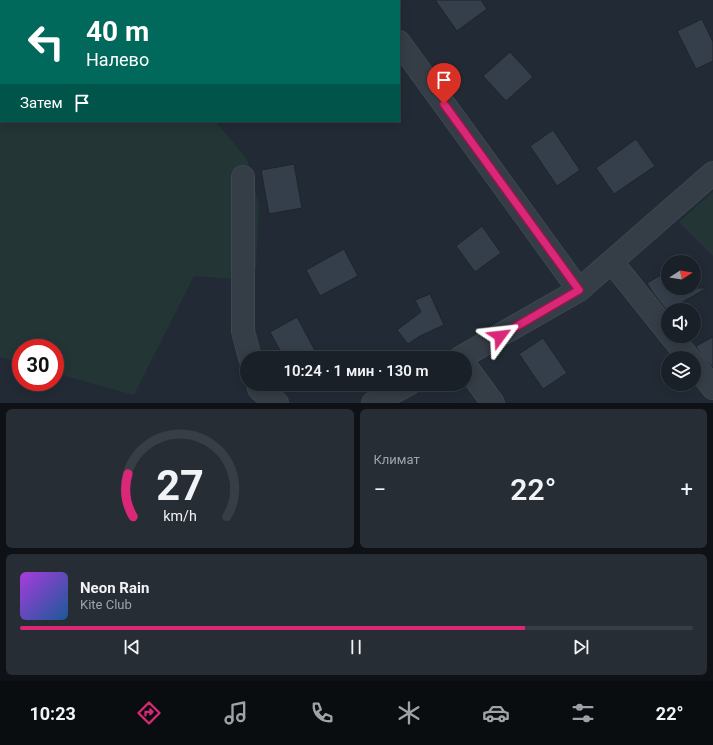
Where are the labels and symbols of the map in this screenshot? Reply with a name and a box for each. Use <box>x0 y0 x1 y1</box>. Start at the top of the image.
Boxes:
pin <box>427 63 461 104</box>
north arrow <box>661 255 701 295</box>
position arrow <box>479 315 521 357</box>
speed limit sign: 30 <box>12 339 64 391</box>

